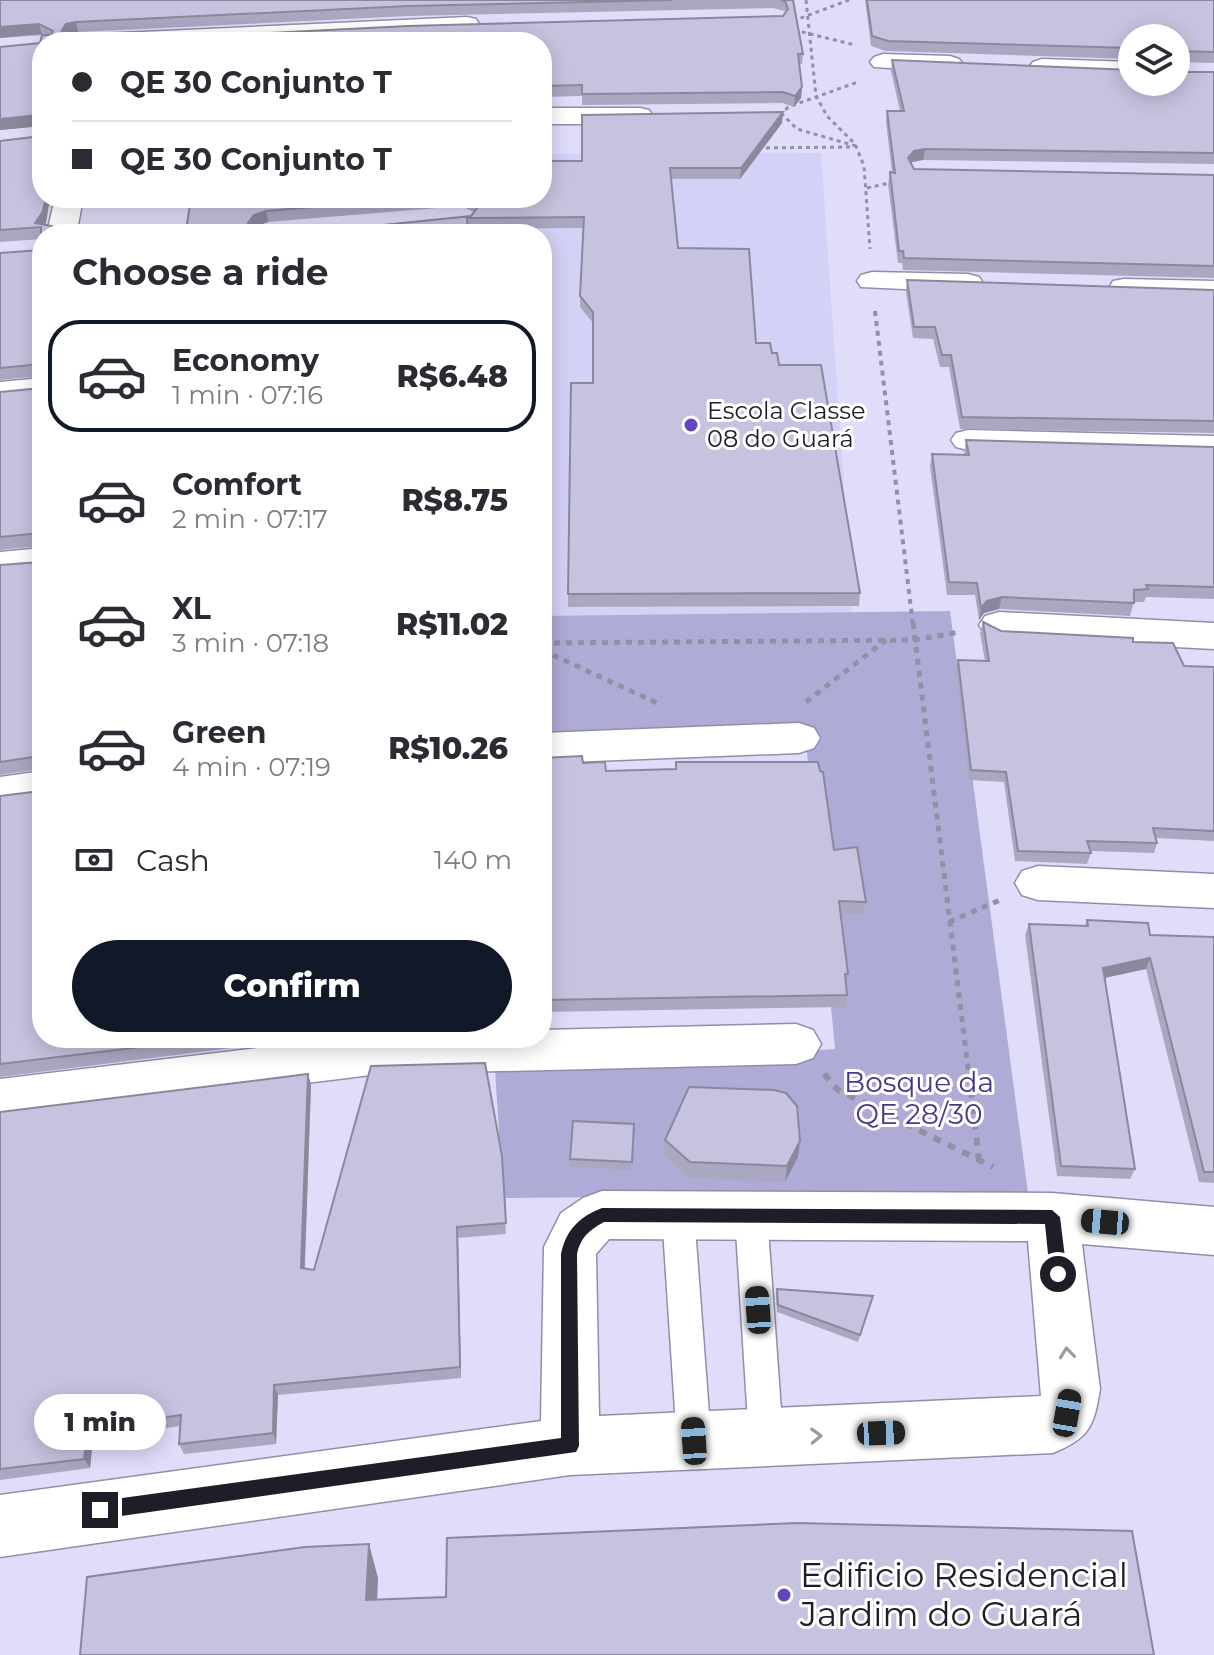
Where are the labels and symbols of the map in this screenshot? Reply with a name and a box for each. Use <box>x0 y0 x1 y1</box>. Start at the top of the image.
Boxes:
place label: Escola Classe 08 do Guará <box>707 396 865 453</box>
marker: Escola Classe 08 do Guará <box>682 416 700 434</box>
park label: Bosque da QE 28/30 <box>844 1065 994 1131</box>
car <box>1080 1208 1130 1236</box>
route start <box>1040 1256 1076 1292</box>
car <box>744 1285 772 1335</box>
one-way arrow <box>1059 1346 1076 1359</box>
car <box>1051 1387 1083 1439</box>
callout: 1 min <box>34 1394 166 1450</box>
car <box>680 1416 708 1466</box>
car <box>857 1420 905 1446</box>
one-way arrow <box>810 1427 823 1444</box>
route end <box>82 1492 118 1528</box>
place label: Edificio Residencial Jardim do Guará <box>799 1554 1128 1635</box>
marker: Edificio Residencial Jardim do Guará <box>775 1586 793 1604</box>

